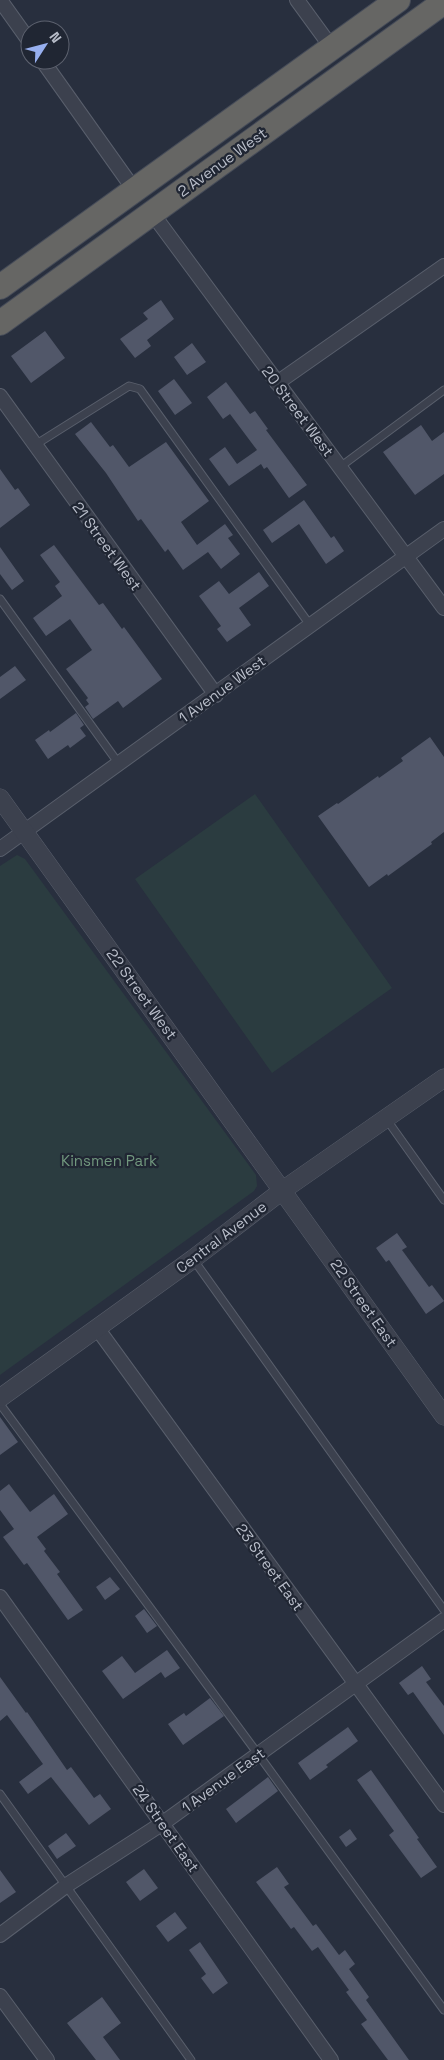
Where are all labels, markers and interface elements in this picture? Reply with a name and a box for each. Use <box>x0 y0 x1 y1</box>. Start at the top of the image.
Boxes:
north arrow <box>20 20 70 70</box>
text: N <box>45 28 66 46</box>
street label: 2 Avenue West <box>174 123 270 201</box>
street label: 20 Street West <box>258 362 338 460</box>
street label: 21 Street West <box>68 498 146 594</box>
street label: 1 Avenue West <box>175 651 269 727</box>
street label: 22 Street West <box>103 945 181 1043</box>
park label: Kinsmen Park <box>61 1151 157 1170</box>
street label: Central Avenue <box>172 1197 270 1277</box>
street label: 22 Street East <box>327 1255 401 1351</box>
street label: 23 Street East <box>232 1520 308 1614</box>
street label: 1 Avenue East <box>178 1743 268 1817</box>
street label: 24 Street East <box>129 1780 203 1876</box>

